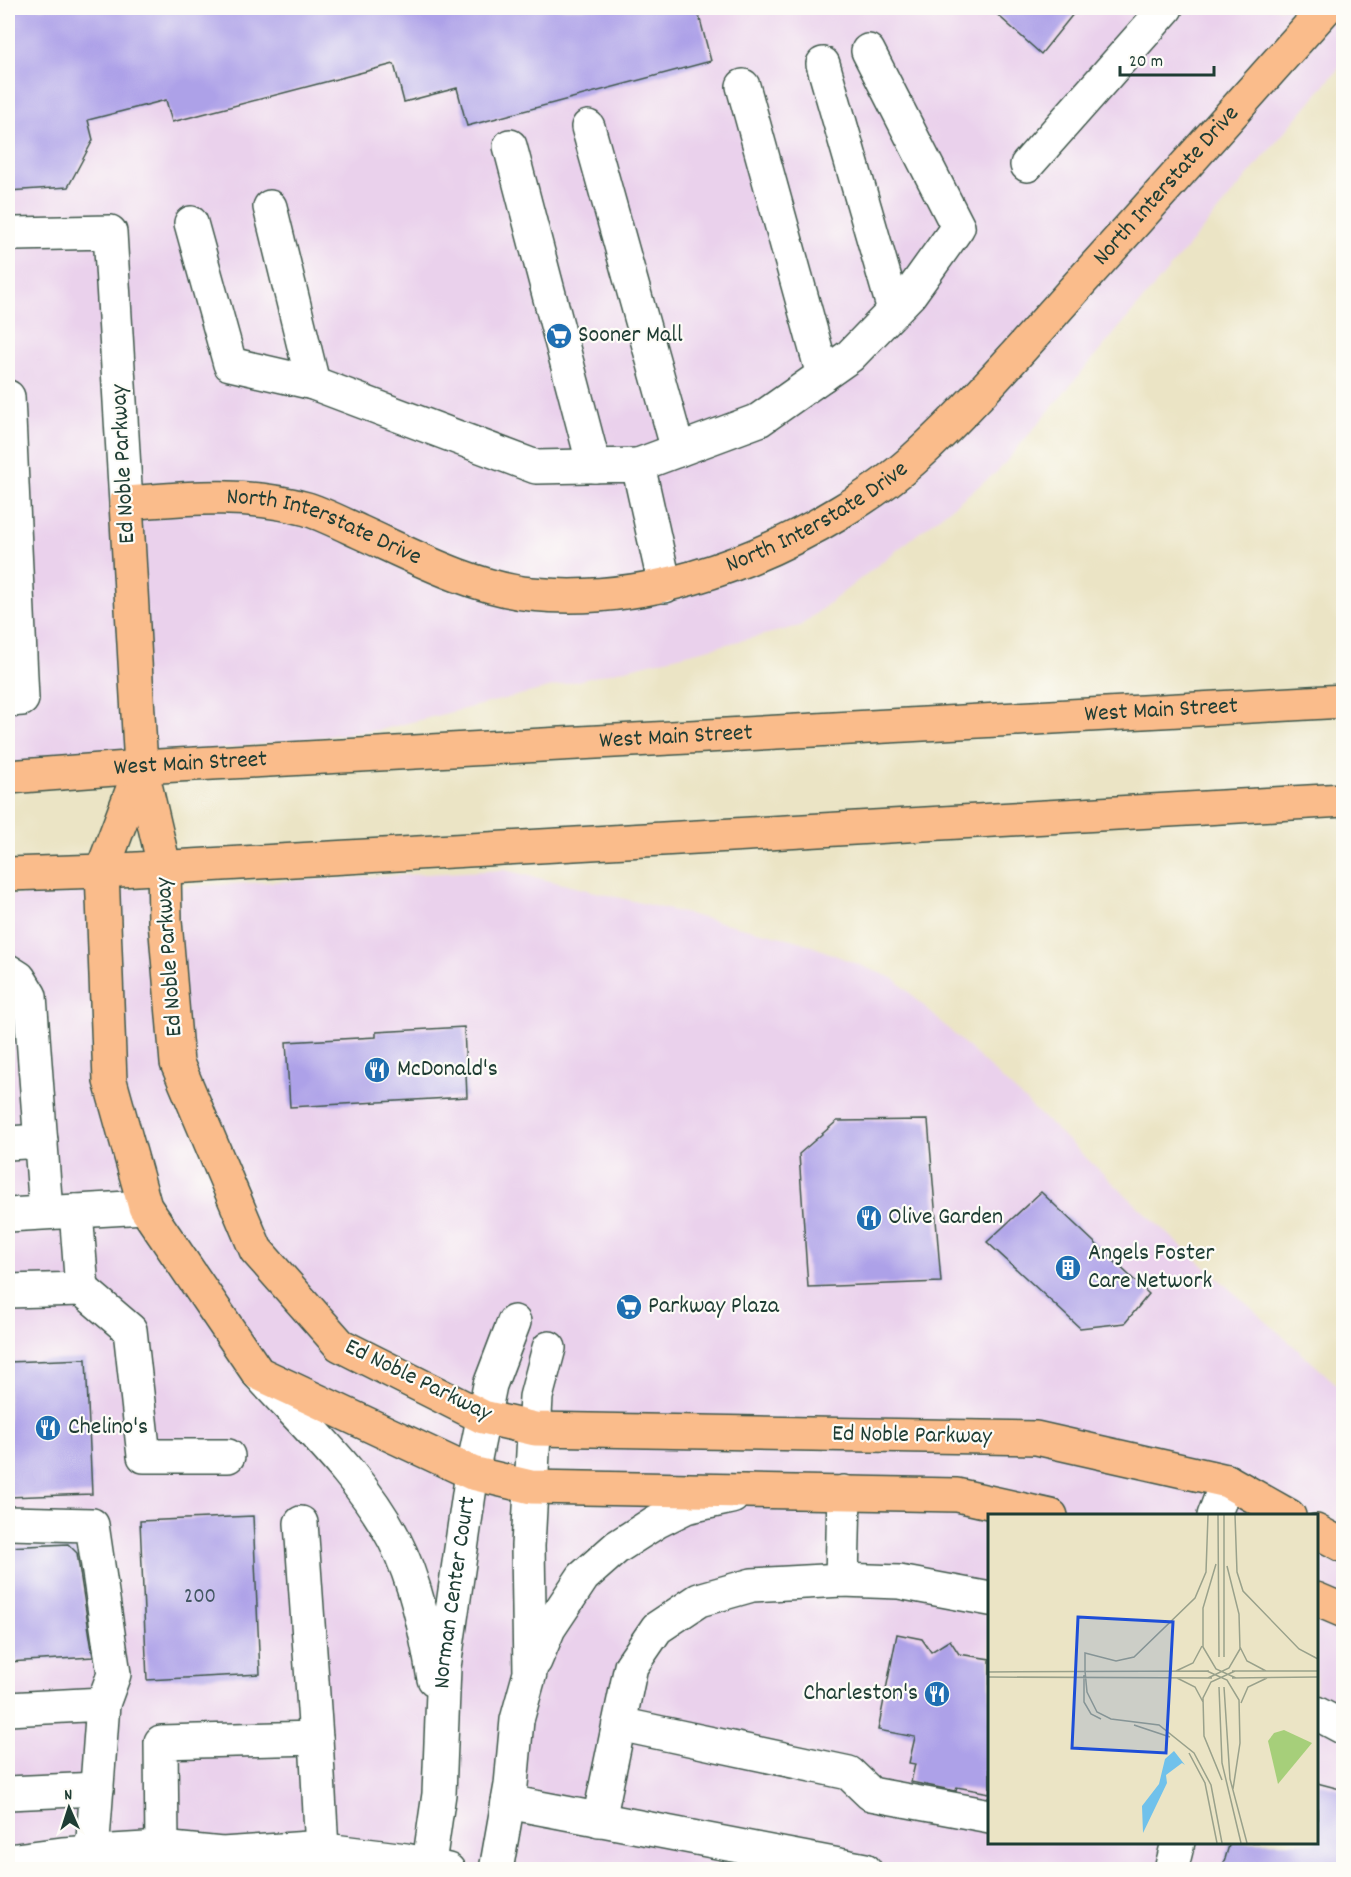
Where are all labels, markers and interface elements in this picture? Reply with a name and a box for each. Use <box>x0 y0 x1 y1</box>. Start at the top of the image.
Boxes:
scale bar <box>1120 39 1214 77</box>
text: 20 m <box>1129 50 1163 75</box>
street label: North Interstate Drive <box>1086 98 1248 274</box>
place label: Sooner Mall <box>578 319 683 353</box>
supermarket icon: Sooner Mall <box>544 321 574 351</box>
street label: Ed Noble Parkway <box>103 382 145 545</box>
street label: North Interstate Drive <box>721 453 916 582</box>
street label: North Interstate Drive <box>226 481 427 575</box>
street label: West Main Street <box>1084 690 1239 732</box>
street label: West Main Street <box>598 716 754 759</box>
street label: West Main Street <box>113 743 268 786</box>
street label: Ed Noble Parkway <box>147 875 193 1038</box>
place label: McDonald's <box>397 1053 498 1087</box>
restaurant icon: McDonald's <box>362 1055 392 1085</box>
place label: Olive Garden <box>888 1201 1003 1235</box>
restaurant icon: Olive Garden <box>854 1203 884 1233</box>
place label: Angels Foster Care Network <box>1088 1237 1214 1299</box>
building icon: Angels Foster Care Network <box>1053 1253 1083 1283</box>
place label: Parkway Plaza <box>648 1290 780 1324</box>
supermarket icon: Parkway Plaza <box>614 1292 644 1322</box>
street label: Ed Noble Parkway <box>339 1331 498 1432</box>
place label: Chelino's <box>68 1411 148 1445</box>
restaurant icon: Chelino's <box>33 1413 63 1443</box>
street label: Ed Noble Parkway <box>832 1418 993 1454</box>
street label: Norman Center Court <box>426 1494 485 1689</box>
inset map <box>988 1514 1318 1844</box>
house number: 200 <box>184 1583 216 1613</box>
place label: Charleston's <box>803 1677 918 1711</box>
restaurant icon: Charleston's <box>922 1679 952 1709</box>
north arrow <box>39 1778 99 1838</box>
text: N <box>64 1784 73 1807</box>

